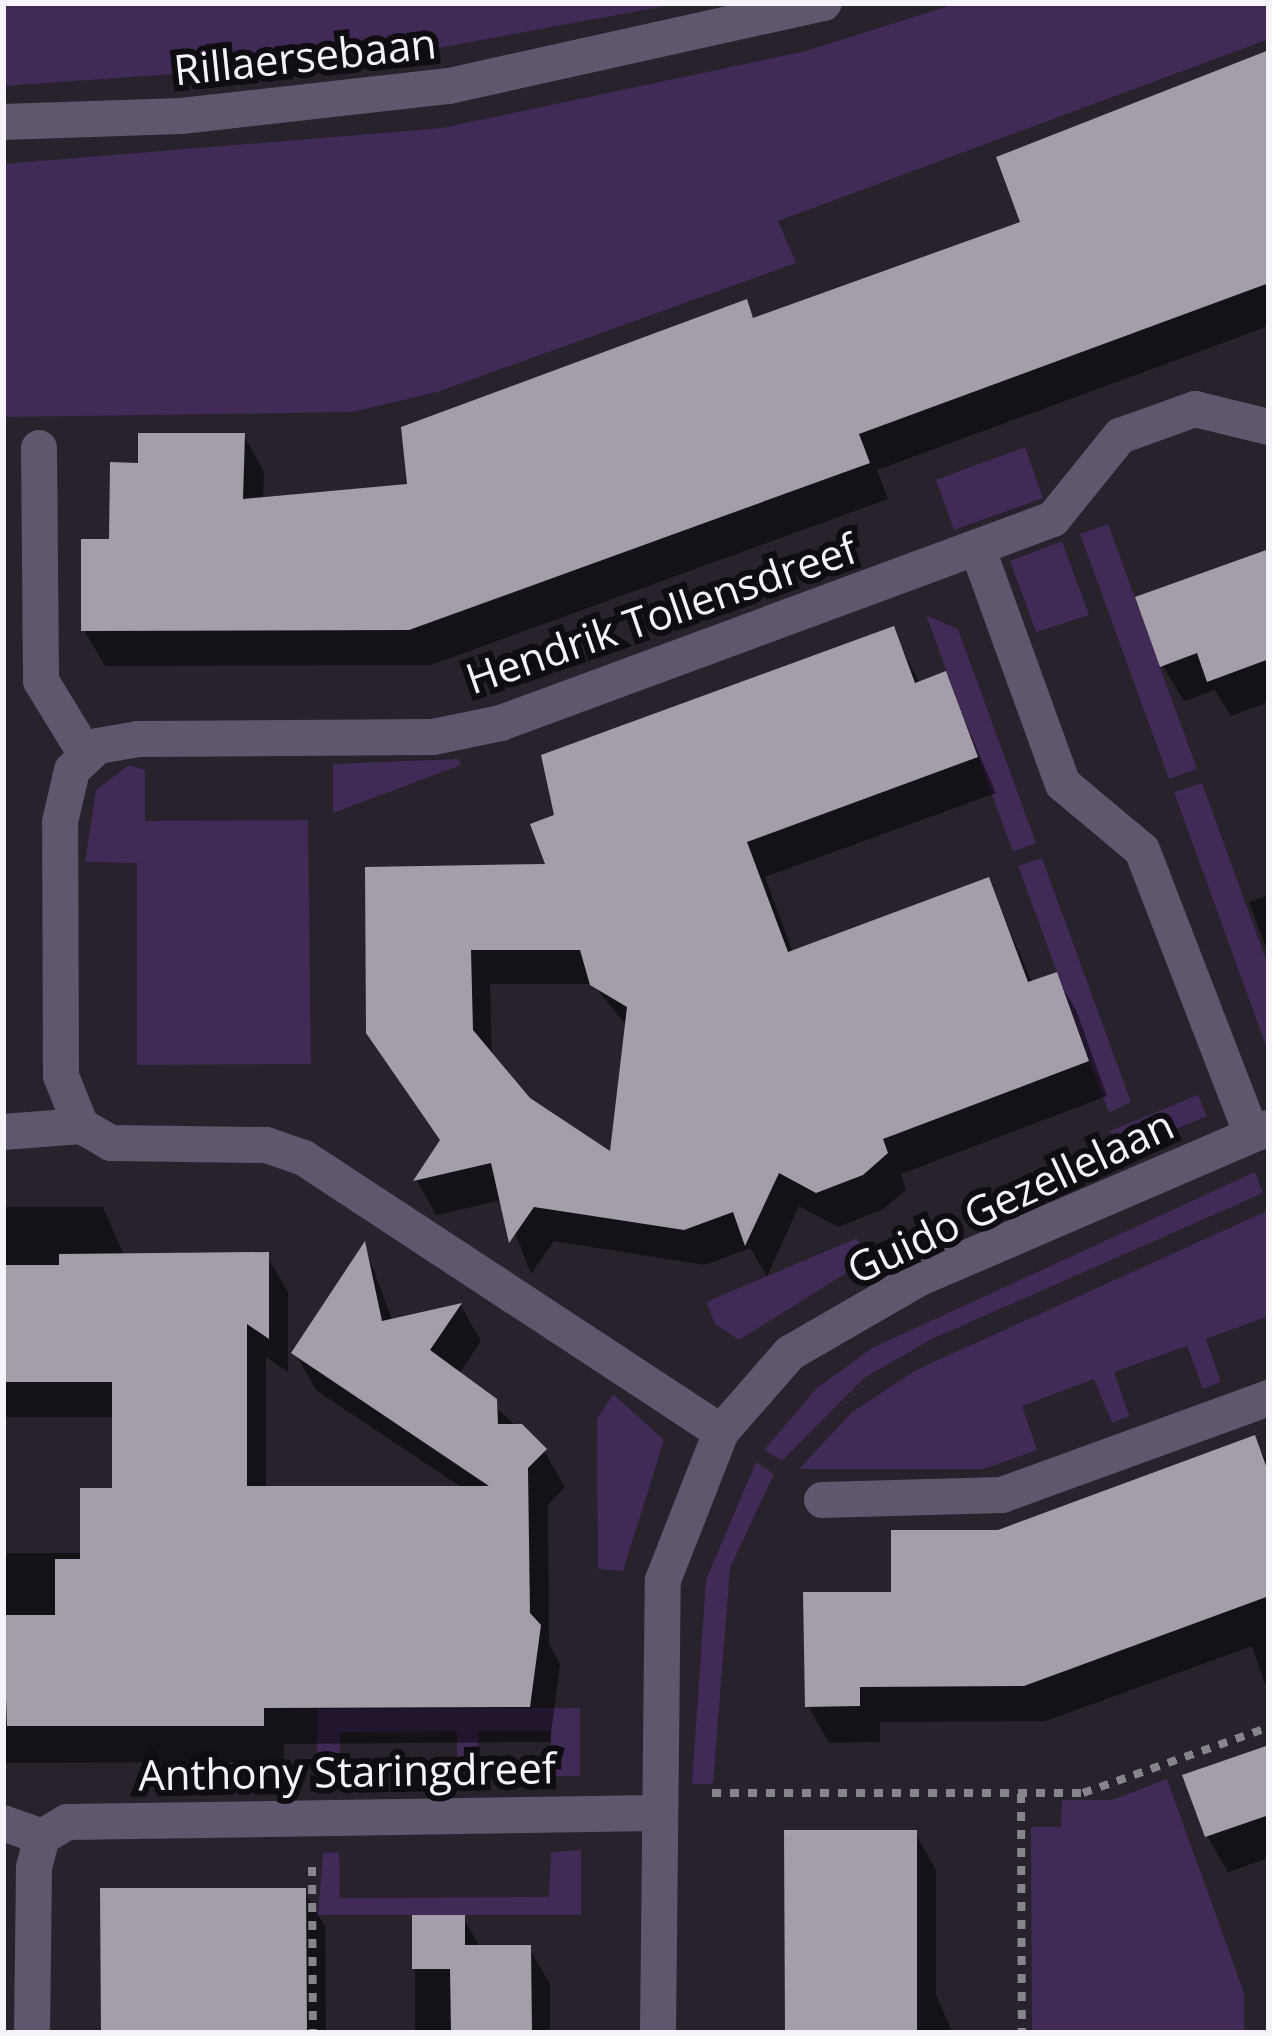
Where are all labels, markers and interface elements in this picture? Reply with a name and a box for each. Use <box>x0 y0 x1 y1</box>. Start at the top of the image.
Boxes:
street label: Rillaersebaan <box>171 17 439 95</box>
street label: Hendrik Tollensdreef <box>459 522 863 704</box>
street label: Guido Gezellelaan <box>839 1098 1181 1294</box>
street label: Anthony Staringdreef <box>138 1742 556 1800</box>

